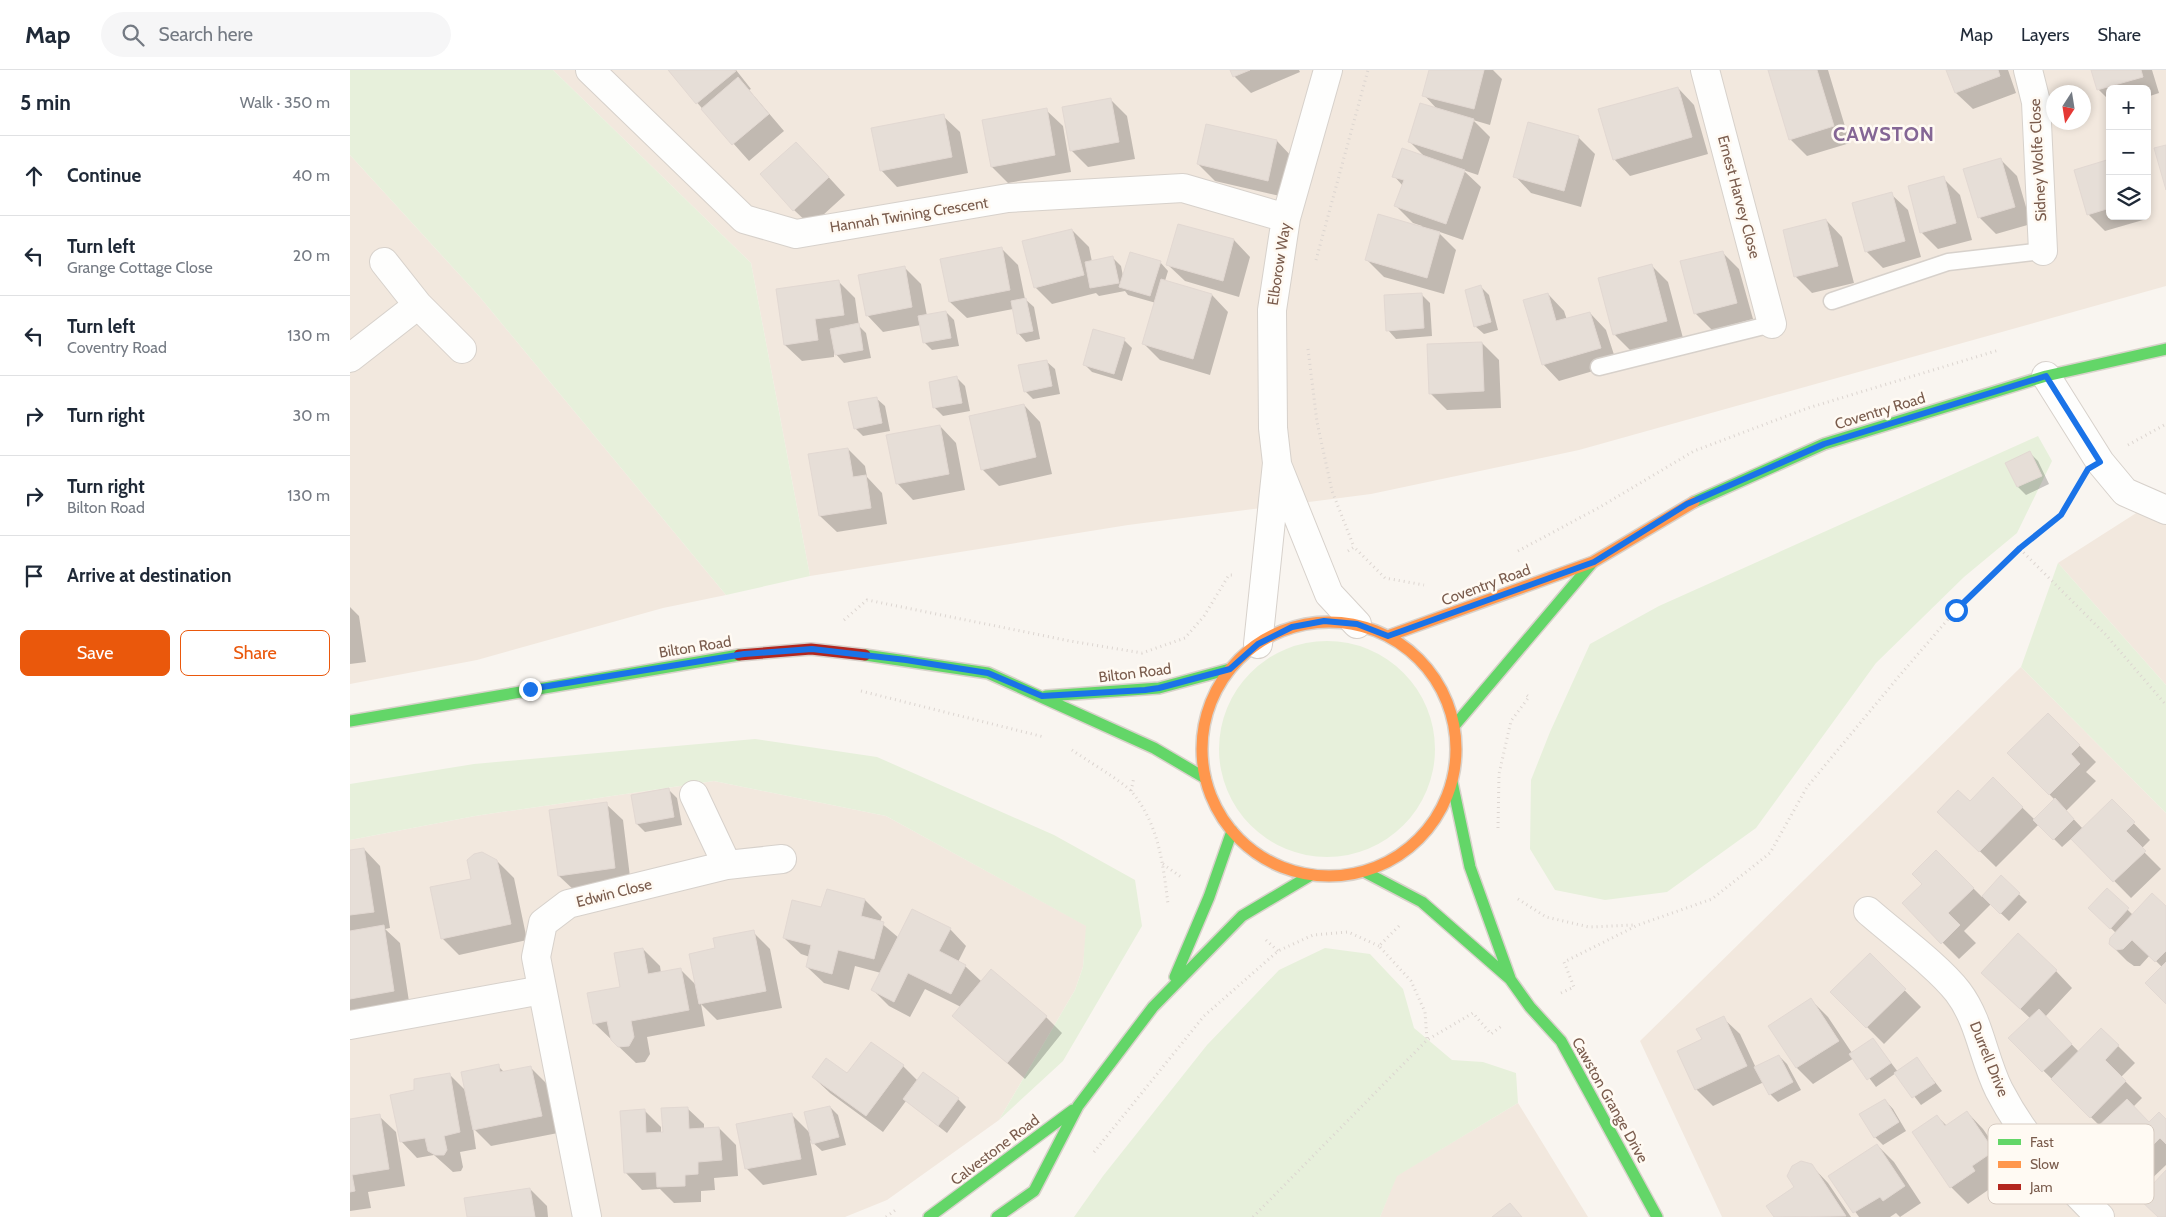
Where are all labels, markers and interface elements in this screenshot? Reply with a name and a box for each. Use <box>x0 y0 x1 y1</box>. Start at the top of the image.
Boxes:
search box <box>101 12 451 57</box>
text: Map <box>25 20 71 49</box>
icon: search <box>119 21 147 49</box>
text: Search here <box>159 23 253 46</box>
text: Map <box>1960 24 1993 46</box>
text: Layers <box>2021 24 2070 46</box>
text: Share <box>2098 24 2141 46</box>
north arrow <box>2046 85 2091 130</box>
map controls <box>2106 85 2151 220</box>
button: + <box>2106 85 2151 130</box>
text: 5 min <box>20 90 71 115</box>
text: Walk · 350 m <box>240 93 330 112</box>
street label: Sidney Wolfe Close <box>2026 98 2050 222</box>
district label: CAWSTON <box>1833 122 1935 146</box>
button: − <box>2106 130 2151 175</box>
street label: Ernest Harvey Close <box>1714 134 1764 261</box>
icon: ahead <box>20 162 48 190</box>
text: Continue <box>67 164 141 187</box>
text: 40 m <box>292 166 330 185</box>
button: layers <box>2106 175 2151 220</box>
street label: Hannah Twining Crescent <box>829 194 989 236</box>
street label: Elborow Way <box>1264 221 1294 307</box>
text: Turn left <box>67 235 135 258</box>
icon: left <box>20 242 48 270</box>
text: 20 m <box>293 246 330 265</box>
text: Grange Cottage Close <box>67 258 213 277</box>
text: Turn left <box>67 315 135 338</box>
icon: left <box>20 322 48 350</box>
text: 130 m <box>287 326 330 345</box>
text: Coventry Road <box>67 338 167 357</box>
street label: Coventry Road <box>1833 389 1927 433</box>
icon: right <box>20 402 48 430</box>
text: Turn right <box>67 404 145 427</box>
text: 30 m <box>293 406 330 425</box>
text: Turn right <box>67 475 145 498</box>
icon: right <box>20 482 48 510</box>
text: 130 m <box>287 486 330 505</box>
text: Bilton Road <box>67 498 145 517</box>
street label: Coventry Road <box>1439 561 1533 609</box>
icon: arrive <box>20 562 48 590</box>
text: Arrive at destination <box>67 564 231 587</box>
route start <box>1945 599 1968 622</box>
button: Save <box>20 630 170 676</box>
button: Share <box>180 630 330 676</box>
street label: Bilton Road <box>658 632 732 662</box>
street label: Bilton Road <box>1098 660 1172 686</box>
route end <box>519 678 542 701</box>
street label: Edwin Close <box>574 875 654 911</box>
street label: Durrell Drive <box>1966 1019 2012 1100</box>
street label: Cawston Grange Drive <box>1568 1034 1652 1166</box>
street label: Calvestone Road <box>947 1111 1043 1189</box>
legend <box>1988 1124 2154 1204</box>
text: Fast <box>2030 1133 2054 1151</box>
text: Slow <box>2030 1155 2059 1173</box>
text: Jam <box>2029 1178 2052 1196</box>

